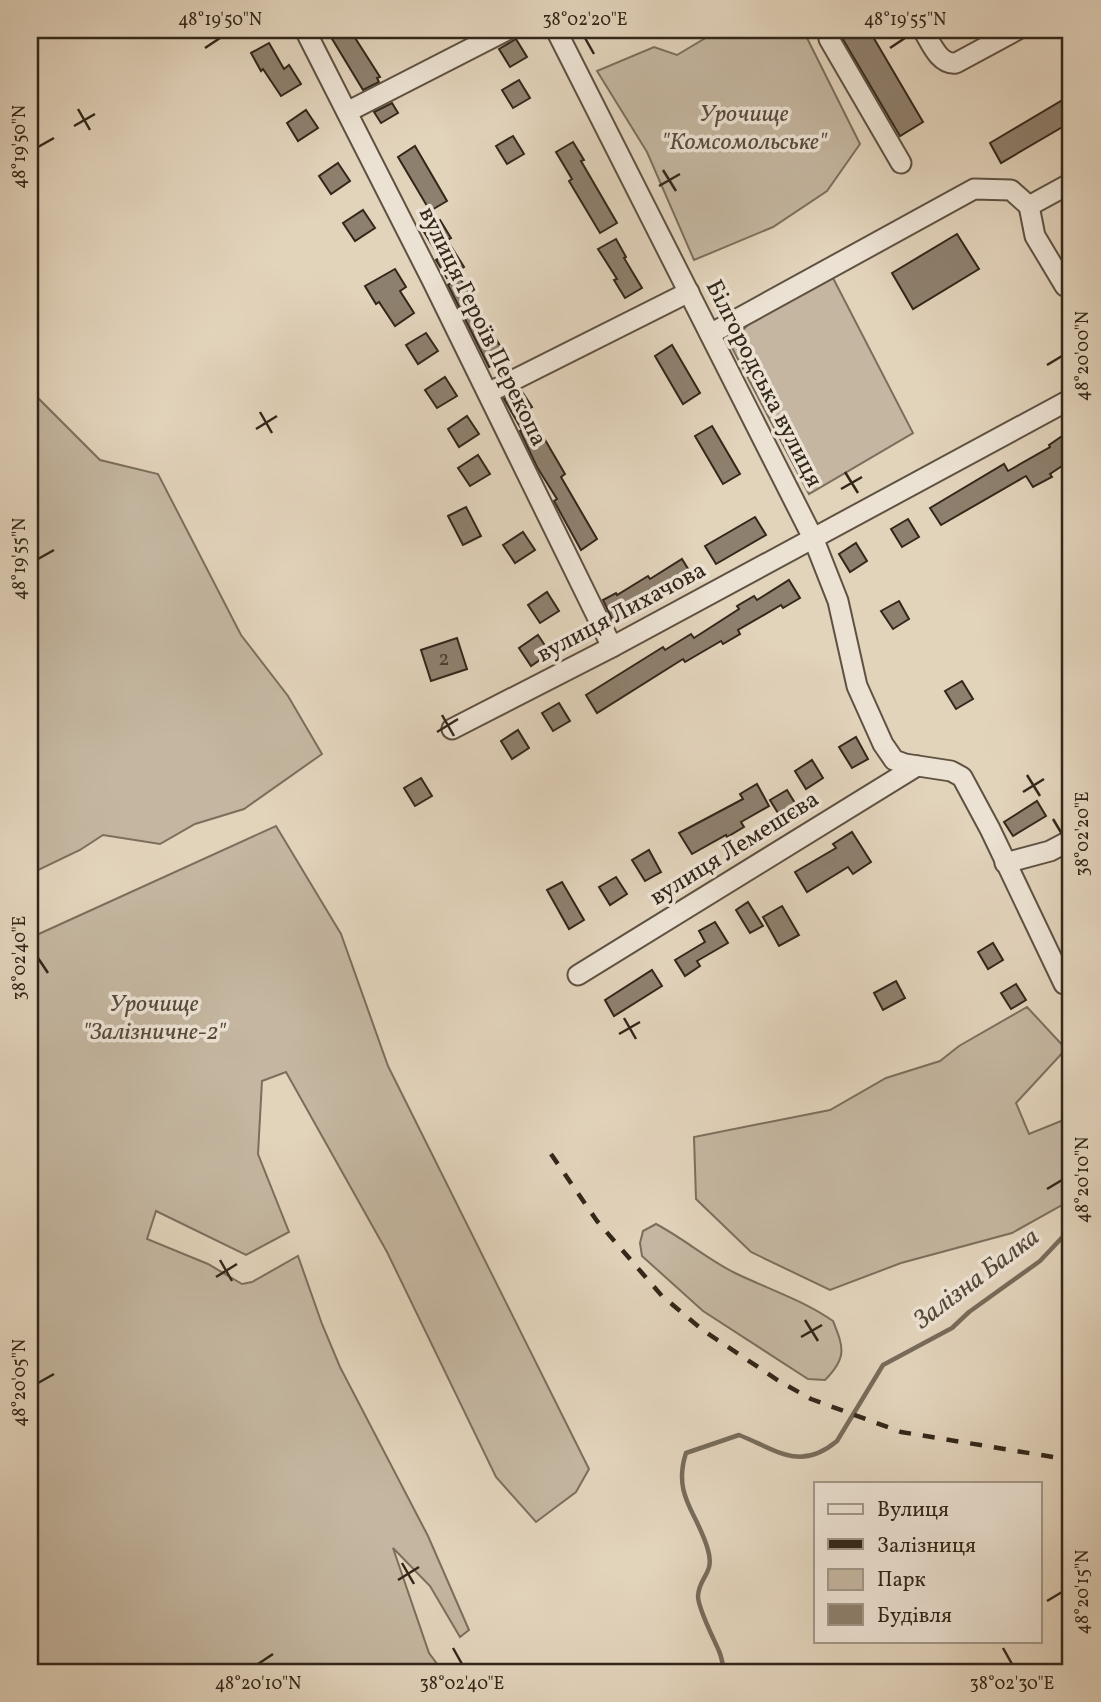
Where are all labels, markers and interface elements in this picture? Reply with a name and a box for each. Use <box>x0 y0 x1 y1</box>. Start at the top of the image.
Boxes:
text: 48°19'50"N <box>178 8 262 33</box>
text: 38°02'20"E <box>542 8 628 33</box>
text: 48°19'55"N <box>864 8 946 33</box>
park label: Урочище "Комсомольське" <box>661 98 828 160</box>
text: 48°19'50"N <box>8 105 33 189</box>
street label: вулиця Героїв Перекопа <box>409 201 555 453</box>
street label: Білгородська вулиця <box>696 274 830 494</box>
text: 48°20'00"N <box>1071 311 1096 401</box>
text: 48°19'55"N <box>8 518 33 600</box>
street label: вулиця Лихачова <box>531 554 713 672</box>
house number: 2 <box>438 645 450 674</box>
street label: вулиця Лемешєва <box>644 783 826 915</box>
text: 38°02'20"E <box>1071 791 1096 877</box>
text: 38°02'40"E <box>8 915 33 1000</box>
park label: Урочище "Залізничне-2" <box>82 988 227 1050</box>
text: 48°20'10"N <box>1071 1137 1096 1223</box>
water label: Залізна Балка <box>906 1220 1047 1339</box>
text: 48°20'05"N <box>8 1339 33 1427</box>
legend <box>814 1482 1042 1642</box>
text: Вулиця <box>877 1496 949 1525</box>
text: Залізниця <box>877 1532 976 1561</box>
text: 48°20'15"N <box>1071 1550 1096 1634</box>
text: Парк <box>877 1566 926 1595</box>
text: Будівля <box>877 1602 952 1631</box>
text: 48°20'10"N <box>215 1672 301 1697</box>
text: 38°02'40"E <box>420 1672 505 1697</box>
text: 38°02'30"E <box>970 1672 1055 1697</box>

